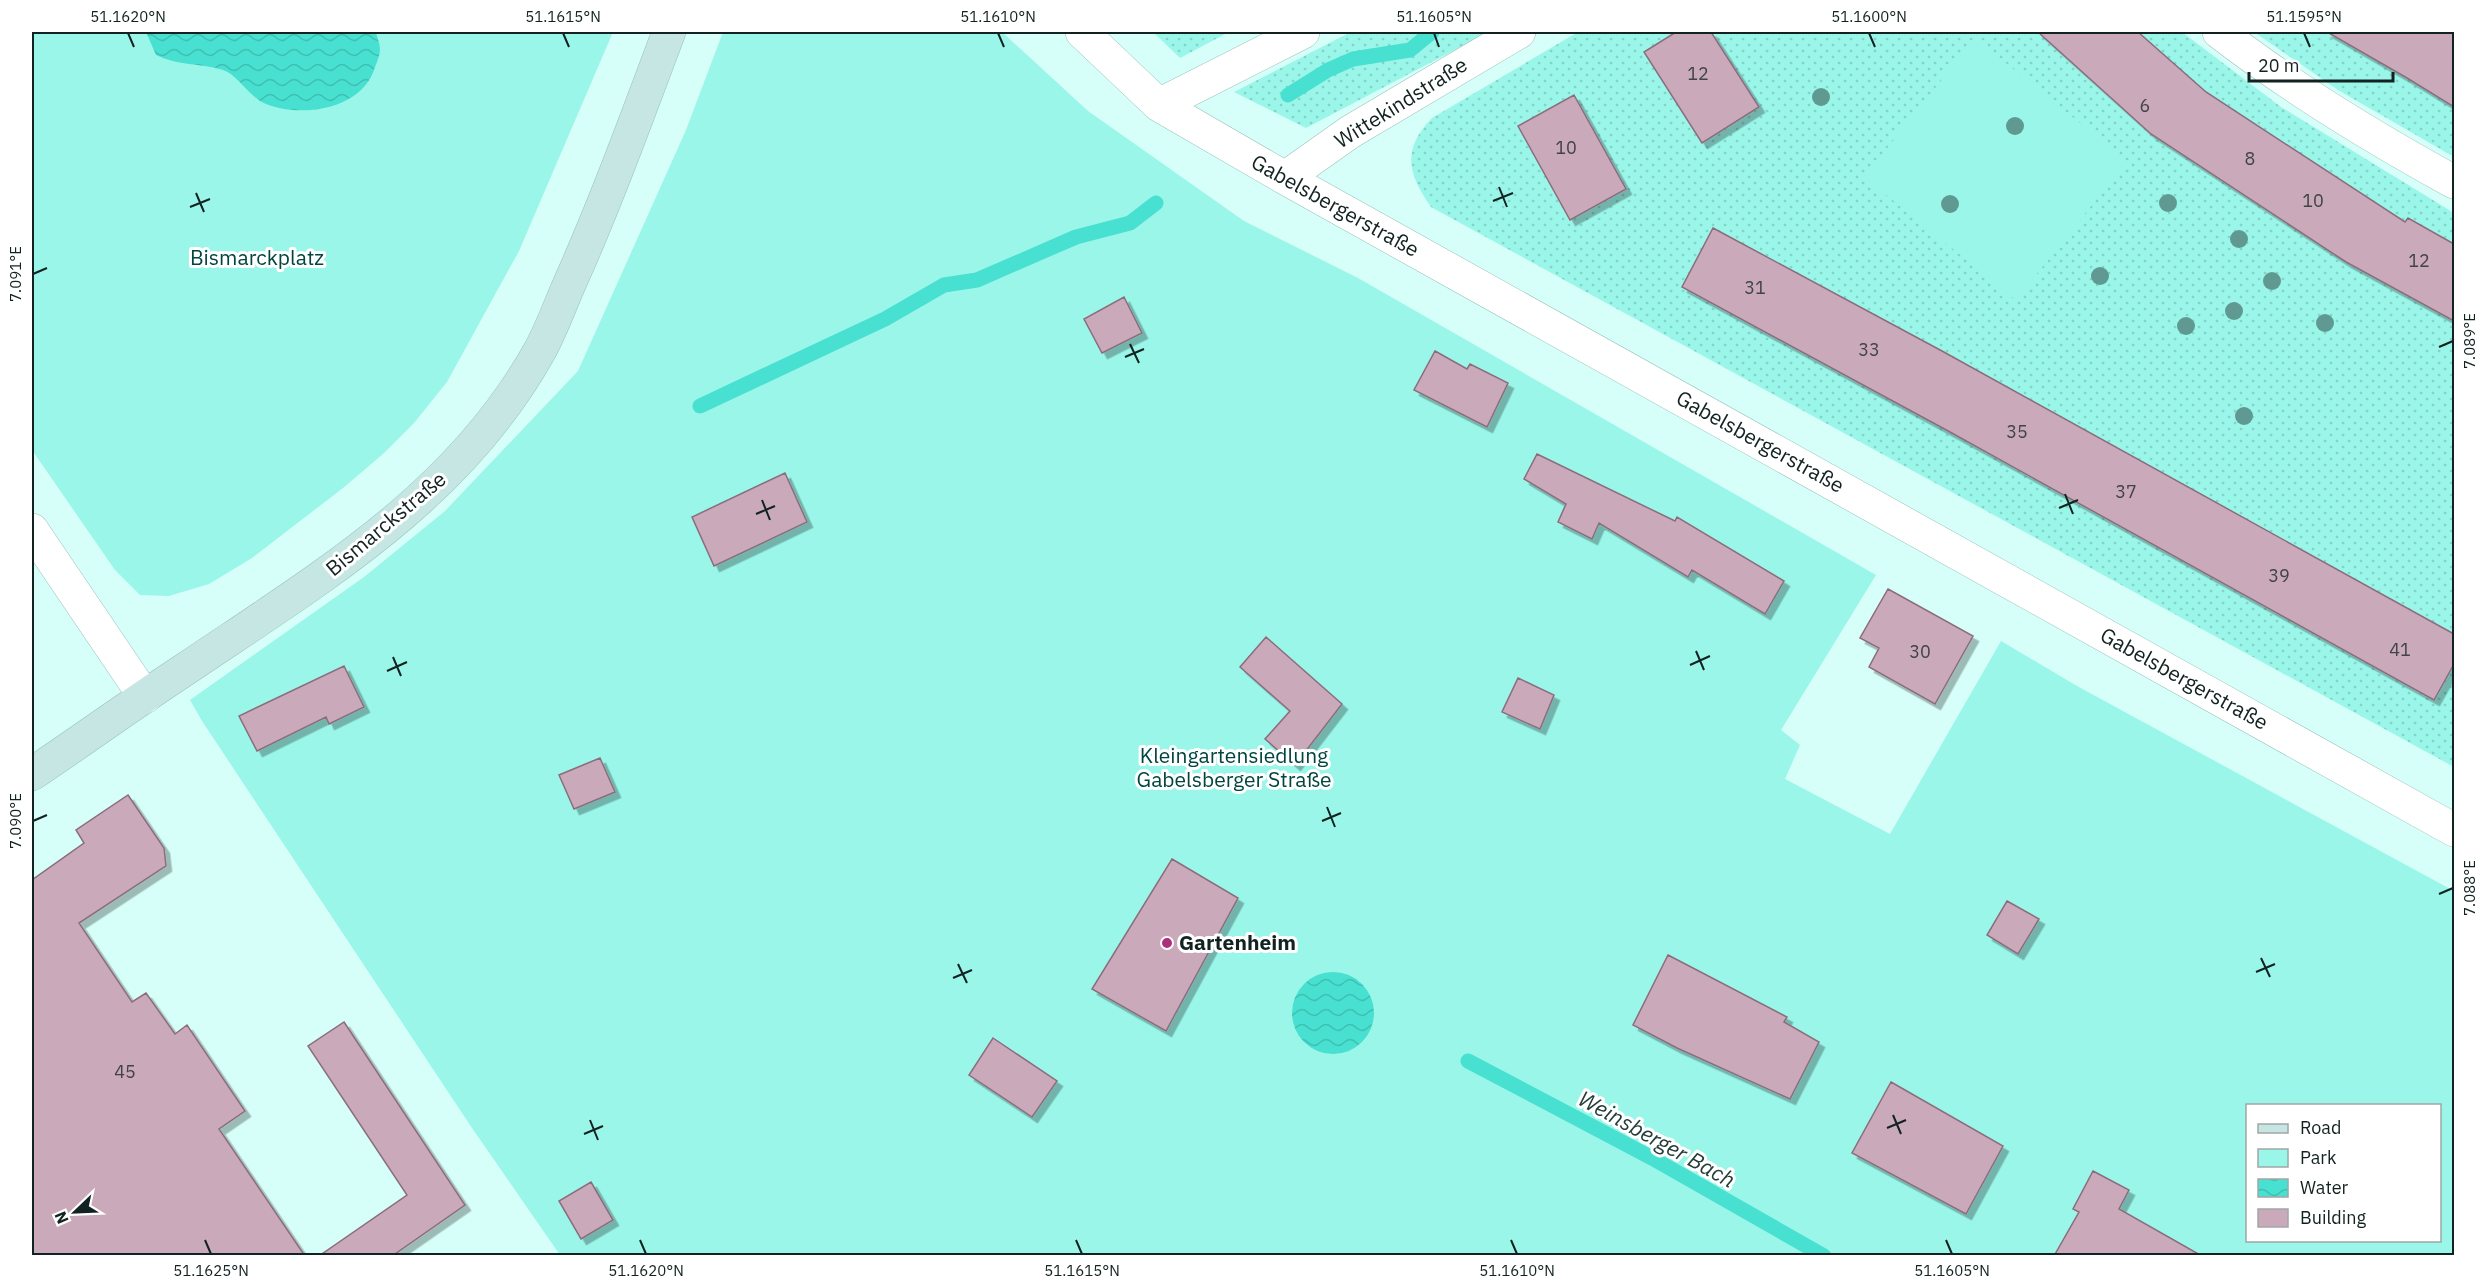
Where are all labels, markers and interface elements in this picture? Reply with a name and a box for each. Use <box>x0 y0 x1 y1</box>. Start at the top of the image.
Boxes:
text: 51.1620°N <box>90 7 166 26</box>
text: 51.1615°N <box>525 7 601 26</box>
text: 51.1610°N <box>960 7 1036 26</box>
text: 51.1605°N <box>1396 7 1472 26</box>
text: 51.1600°N <box>1831 7 1907 26</box>
text: 51.1595°N <box>2266 7 2342 26</box>
scale bar <box>2249 45 2393 83</box>
street label: Wittekindstraße <box>1329 50 1472 154</box>
text: 20 m <box>2258 54 2300 77</box>
house number: 12 <box>1687 62 1709 85</box>
house number: 6 <box>2140 94 2150 117</box>
house number: 10 <box>1555 136 1577 159</box>
street label: Gabelsbergerstraße <box>1247 147 1424 263</box>
house number: 8 <box>2245 147 2255 170</box>
house number: 10 <box>2302 189 2324 212</box>
park label: Bismarckplatz <box>190 243 324 271</box>
text: 7.091°E <box>6 246 25 302</box>
house number: 12 <box>2408 249 2430 272</box>
house number: 31 <box>1744 276 1766 299</box>
text: 7.089°E <box>2460 313 2479 369</box>
house number: 33 <box>1858 338 1880 361</box>
street label: Gabelsbergerstraße <box>1672 383 1849 499</box>
house number: 35 <box>2006 420 2028 443</box>
street label: Bismarckstraße <box>319 465 451 582</box>
house number: 37 <box>2115 480 2137 503</box>
house number: 39 <box>2268 564 2290 587</box>
street label: Gabelsbergerstraße <box>2096 620 2273 736</box>
house number: 41 <box>2389 638 2411 661</box>
house number: 30 <box>1909 640 1931 663</box>
park label: Kleingartensiedlung Gabelsberger Straße <box>1137 741 1331 793</box>
text: 7.090°E <box>6 793 25 849</box>
text: 7.088°E <box>2460 860 2479 916</box>
place label: Gartenheim <box>1179 928 1296 956</box>
marker: Gartenheim <box>1160 936 1174 950</box>
house number: 45 <box>114 1060 136 1083</box>
water label: Weinsberger Bach <box>1574 1083 1741 1194</box>
legend <box>2246 1104 2441 1242</box>
text: Road <box>2300 1116 2341 1139</box>
text: Park <box>2300 1146 2337 1169</box>
text: Water <box>2300 1176 2349 1199</box>
north arrow <box>45 1182 105 1242</box>
text: Building <box>2300 1206 2367 1229</box>
text: N <box>50 1209 73 1227</box>
text: 51.1625°N <box>173 1261 249 1280</box>
text: 51.1620°N <box>608 1261 684 1280</box>
text: 51.1615°N <box>1044 1261 1120 1280</box>
text: 51.1610°N <box>1479 1261 1555 1280</box>
text: 51.1605°N <box>1914 1261 1990 1280</box>

